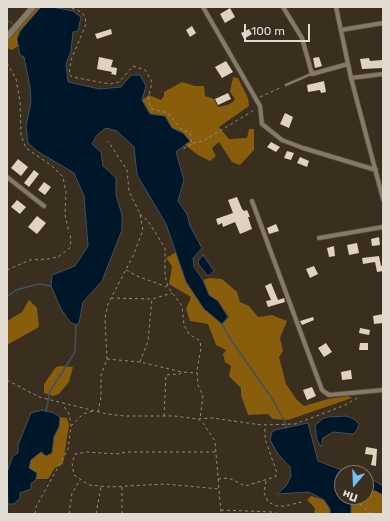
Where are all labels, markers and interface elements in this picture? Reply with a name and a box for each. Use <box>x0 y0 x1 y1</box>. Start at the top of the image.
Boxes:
scale bar <box>246 16 312 42</box>
text: 100 m <box>251 24 285 38</box>
north arrow <box>334 465 374 505</box>
text: Пн <box>341 487 360 504</box>

